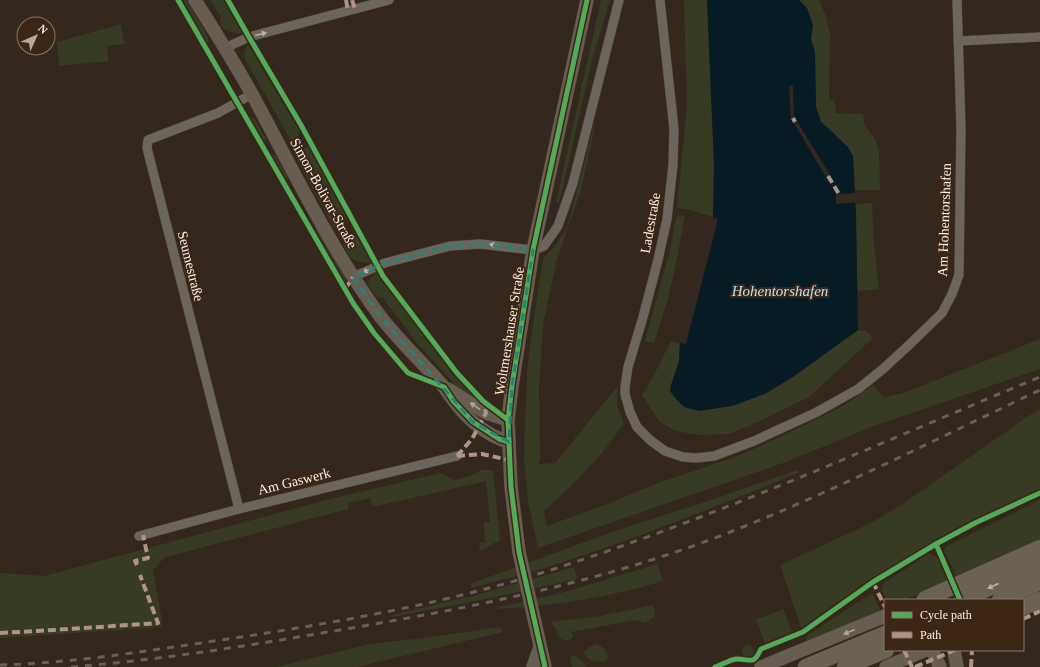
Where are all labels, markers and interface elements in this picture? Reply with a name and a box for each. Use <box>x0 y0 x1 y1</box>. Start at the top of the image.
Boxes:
north arrow <box>16 16 56 56</box>
text: N <box>36 22 50 36</box>
one-way arrow <box>256 31 268 37</box>
street label: Simon-Bolivar-Straße <box>287 136 360 251</box>
street label: Am Hohentorshafen <box>935 163 954 277</box>
street label: Ladestraße <box>638 192 663 255</box>
street label: Seumestraße <box>175 230 206 303</box>
one-way arrow <box>489 242 501 249</box>
street label: Woltmershauser Straße <box>492 266 527 396</box>
one-way arrow <box>363 267 374 273</box>
water label: Hohentorshafen <box>731 283 828 299</box>
one-way arrow <box>470 402 480 410</box>
street label: Am Gaswerk <box>256 465 332 498</box>
one-way arrow <box>986 584 998 590</box>
legend <box>884 599 1024 651</box>
text: Cycle path <box>920 608 972 622</box>
text: Path <box>920 628 941 642</box>
one-way arrow <box>843 629 855 635</box>

